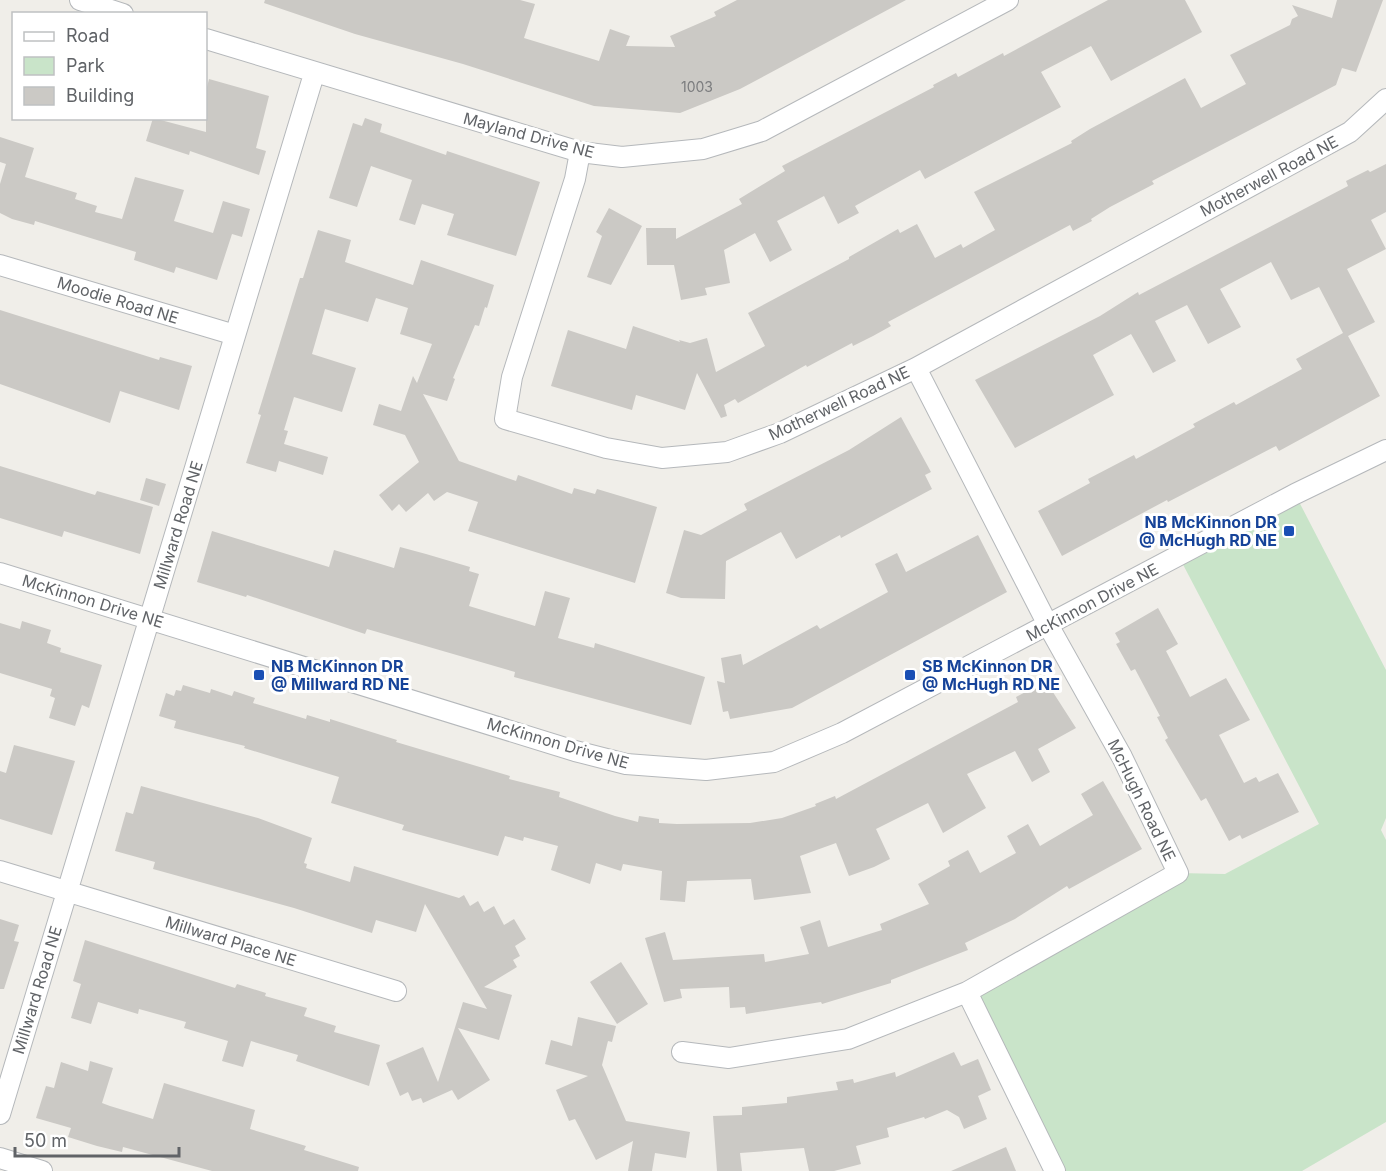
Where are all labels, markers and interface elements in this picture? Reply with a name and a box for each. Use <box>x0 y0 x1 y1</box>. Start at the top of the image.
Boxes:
legend <box>12 12 207 120</box>
text: Road <box>66 25 109 46</box>
text: Park <box>66 55 105 76</box>
house number: 1003 <box>681 78 713 95</box>
text: Building <box>66 85 134 106</box>
street label: Mayland Drive NE <box>461 108 597 162</box>
street label: Motherwell Road NE <box>1197 131 1341 221</box>
street label: Moodie Road NE <box>55 272 181 328</box>
street label: Motherwell Road NE <box>765 362 913 444</box>
street label: Millward Road NE <box>149 458 207 592</box>
place label: NB McKinnon DR @ McHugh RD NE <box>1139 512 1277 550</box>
marker: NB McKinnon DR @ McHugh RD NE <box>1282 524 1296 538</box>
street label: McKinnon Drive NE <box>1022 559 1162 645</box>
street label: McKinnon Drive NE <box>20 570 166 632</box>
place label: NB McKinnon DR @ Millward RD NE <box>271 656 410 694</box>
place label: SB McKinnon DR @ McHugh RD NE <box>922 656 1060 694</box>
marker: NB McKinnon DR @ Millward RD NE <box>252 668 266 682</box>
marker: SB McKinnon DR @ McHugh RD NE <box>903 668 917 682</box>
street label: McKinnon Drive NE <box>485 713 631 773</box>
street label: McHugh Road NE <box>1104 736 1180 864</box>
street label: Millward Place NE <box>163 912 299 970</box>
street label: Millward Road NE <box>8 923 66 1057</box>
scale bar <box>15 1120 178 1158</box>
text: 50 m <box>24 1130 67 1151</box>

